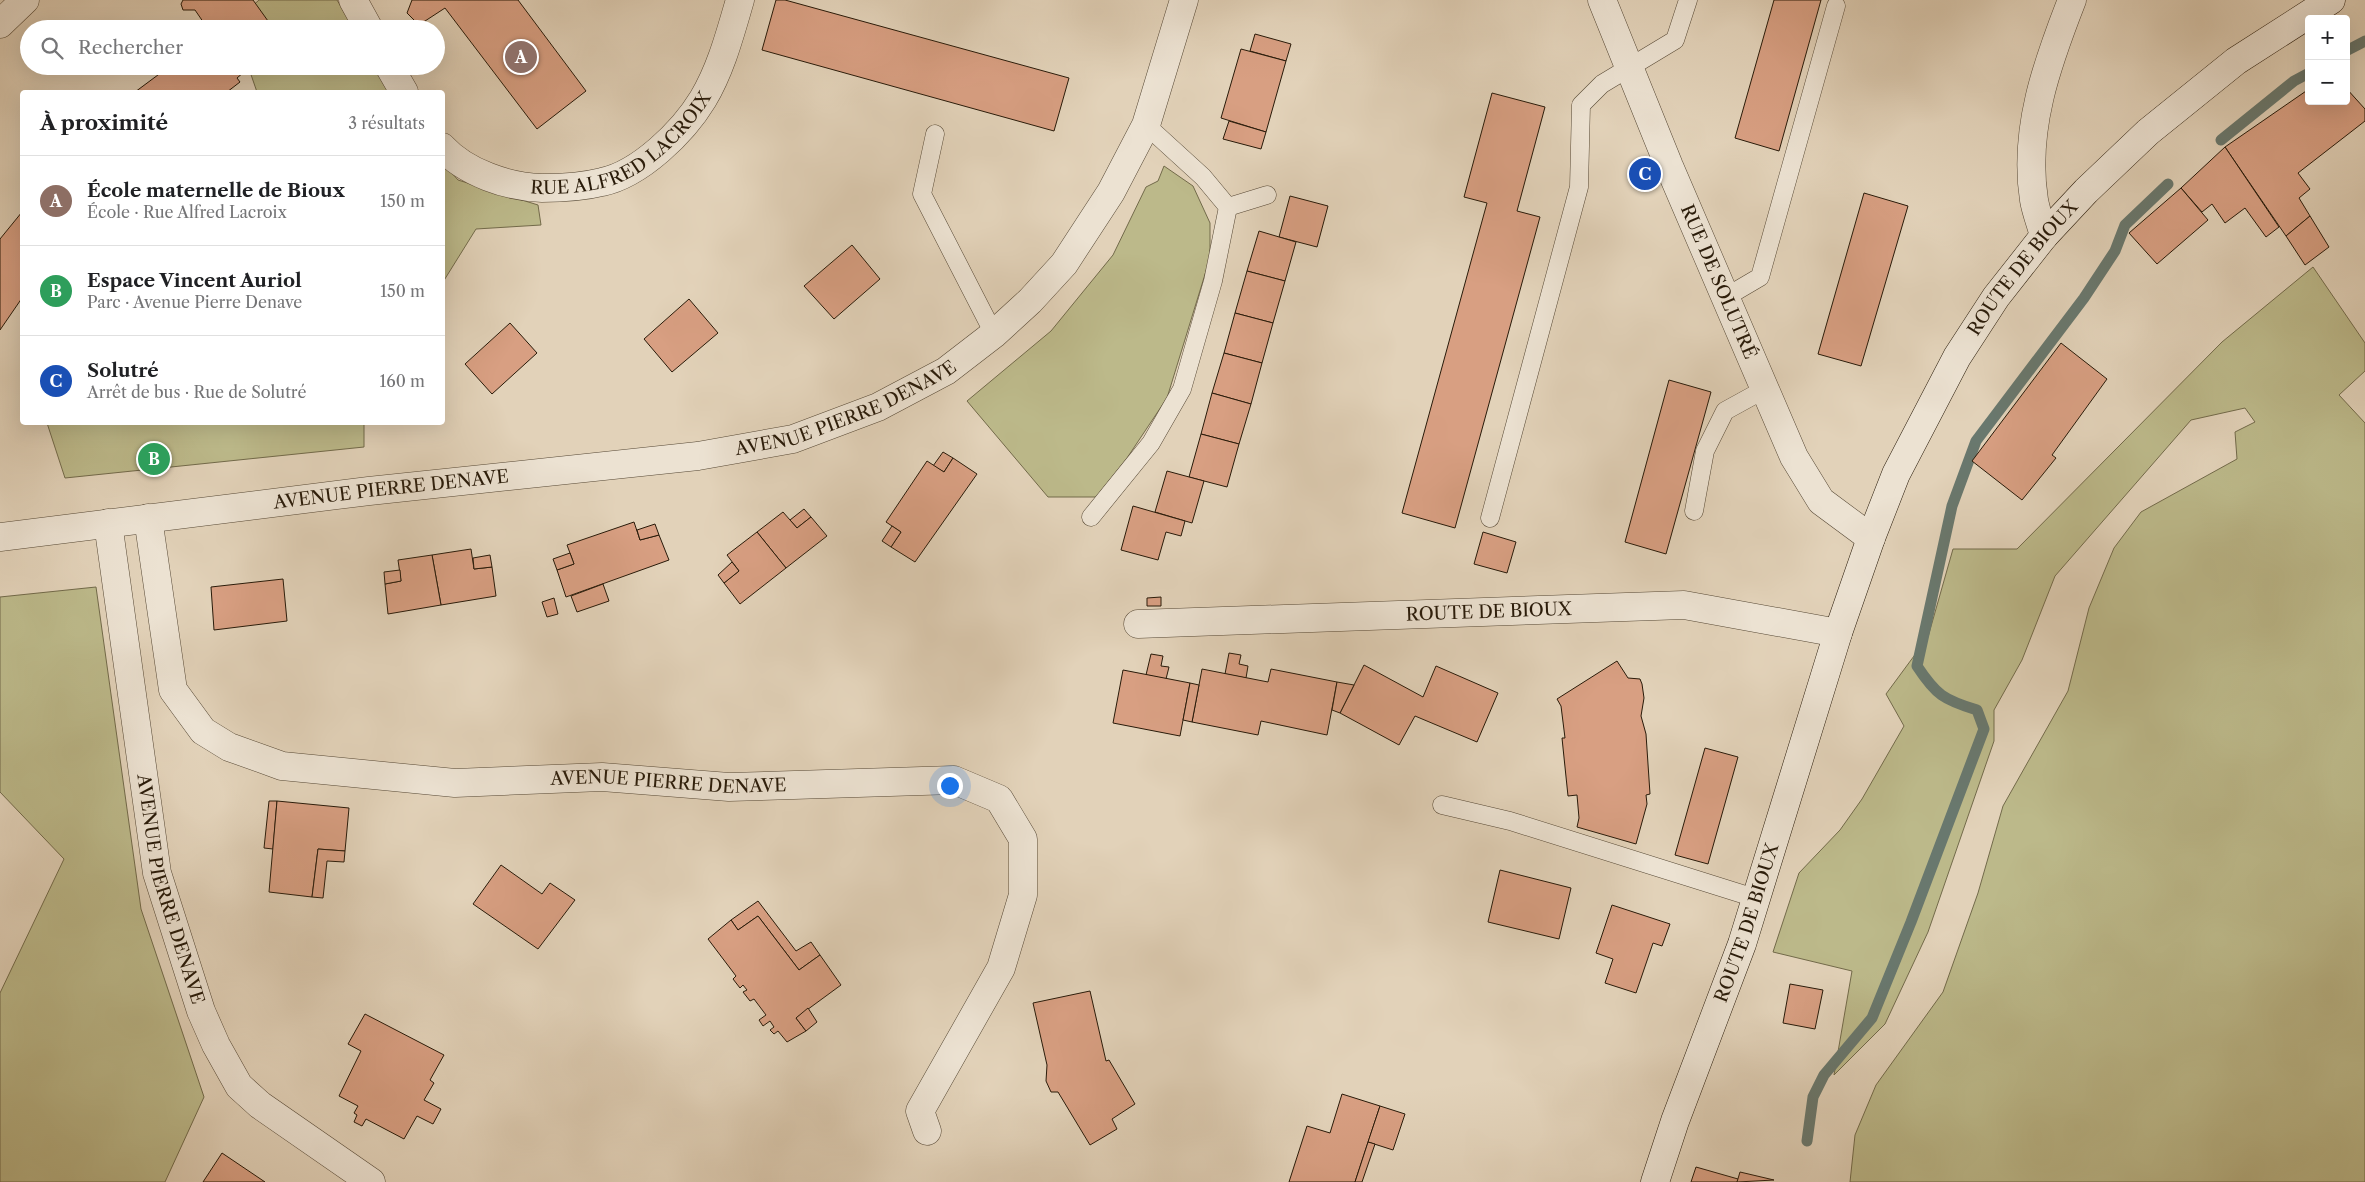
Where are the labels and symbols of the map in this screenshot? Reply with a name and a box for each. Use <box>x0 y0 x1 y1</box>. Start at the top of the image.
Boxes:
pin: A <box>505 38 537 76</box>
street label: RUE ALFRED LACROIX <box>530 87 716 199</box>
pin: C <box>1629 155 1661 193</box>
street label: ROUTE DE BIOUX <box>1963 195 2083 340</box>
street label: RUE DE SOLUTRÉ <box>1676 201 1762 362</box>
street label: AVENUE PIERRE DENAVE <box>732 356 961 460</box>
pin: B <box>138 440 170 478</box>
street label: AVENUE PIERRE DENAVE <box>271 465 510 514</box>
street label: ROUTE DE BIOUX <box>1405 598 1573 626</box>
street label: AVENUE PIERRE DENAVE <box>549 766 787 798</box>
street label: AVENUE PIERRE DENAVE <box>132 772 209 1007</box>
your location <box>937 773 963 799</box>
street label: ROUTE DE BIOUX <box>1710 840 1784 1005</box>

